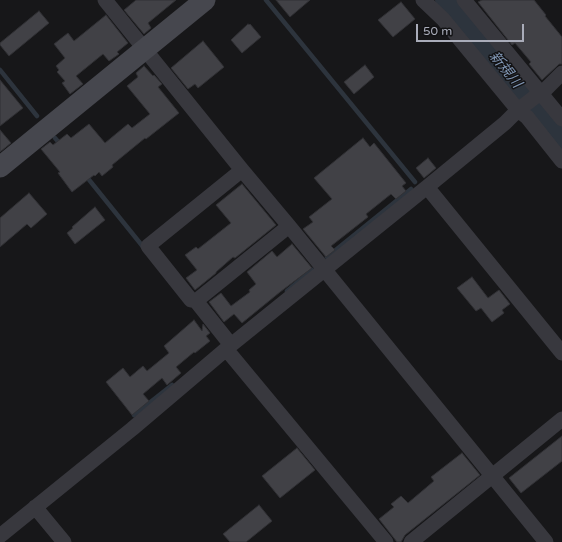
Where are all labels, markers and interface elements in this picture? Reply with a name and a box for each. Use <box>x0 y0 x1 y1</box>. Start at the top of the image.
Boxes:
scale bar <box>418 16 526 42</box>
text: 50 m <box>423 24 452 38</box>
water label: 新規川 <box>485 48 525 92</box>

